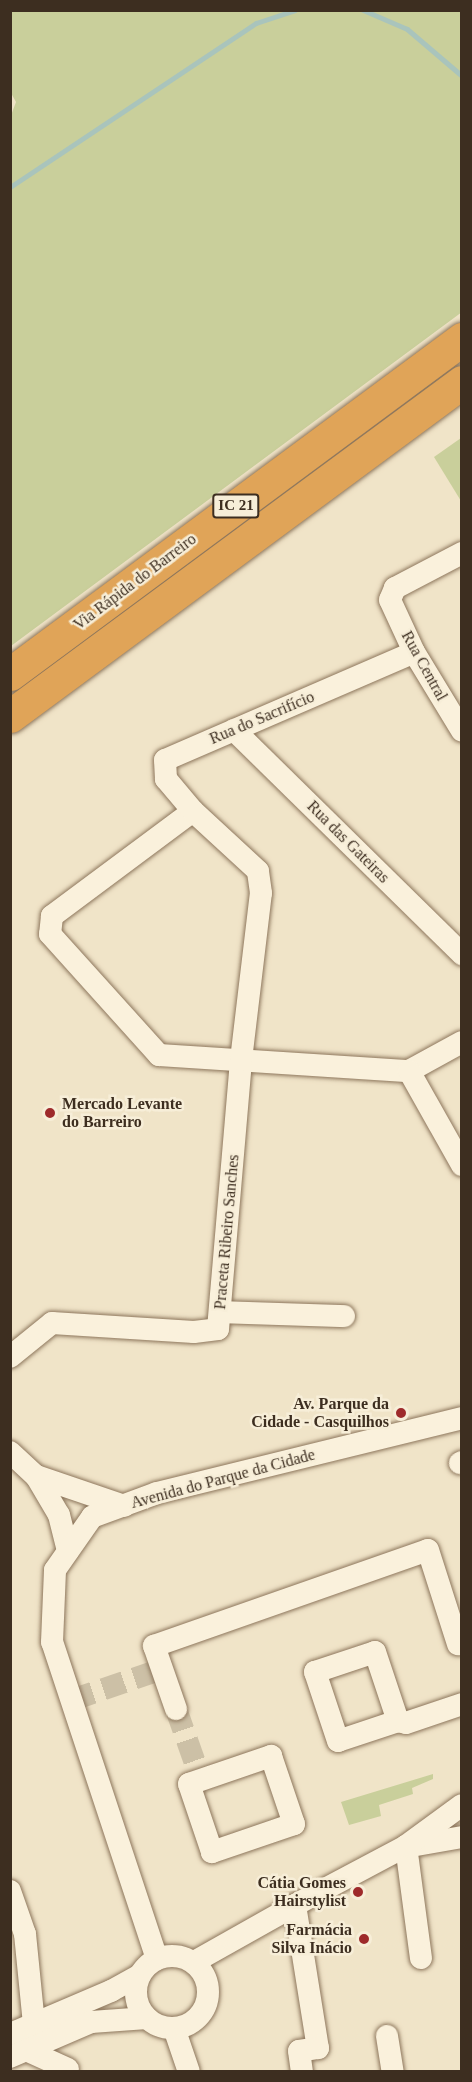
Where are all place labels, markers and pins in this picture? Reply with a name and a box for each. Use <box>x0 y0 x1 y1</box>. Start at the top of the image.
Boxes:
place label: Mercado Levante do Barreiro <box>62 1094 182 1132</box>
marker: Mercado Levante do Barreiro <box>43 1106 57 1120</box>
place label: Av. Parque da Cidade - Casquilhos <box>251 1394 389 1432</box>
marker: Av. Parque da Cidade - Casquilhos <box>394 1406 408 1420</box>
place label: Cátia Gomes Hairstylist <box>258 1873 346 1911</box>
marker: Cátia Gomes Hairstylist <box>351 1885 365 1899</box>
place label: Farmácia Silva Inácio <box>272 1920 352 1958</box>
marker: Farmácia Silva Inácio <box>357 1932 371 1946</box>

